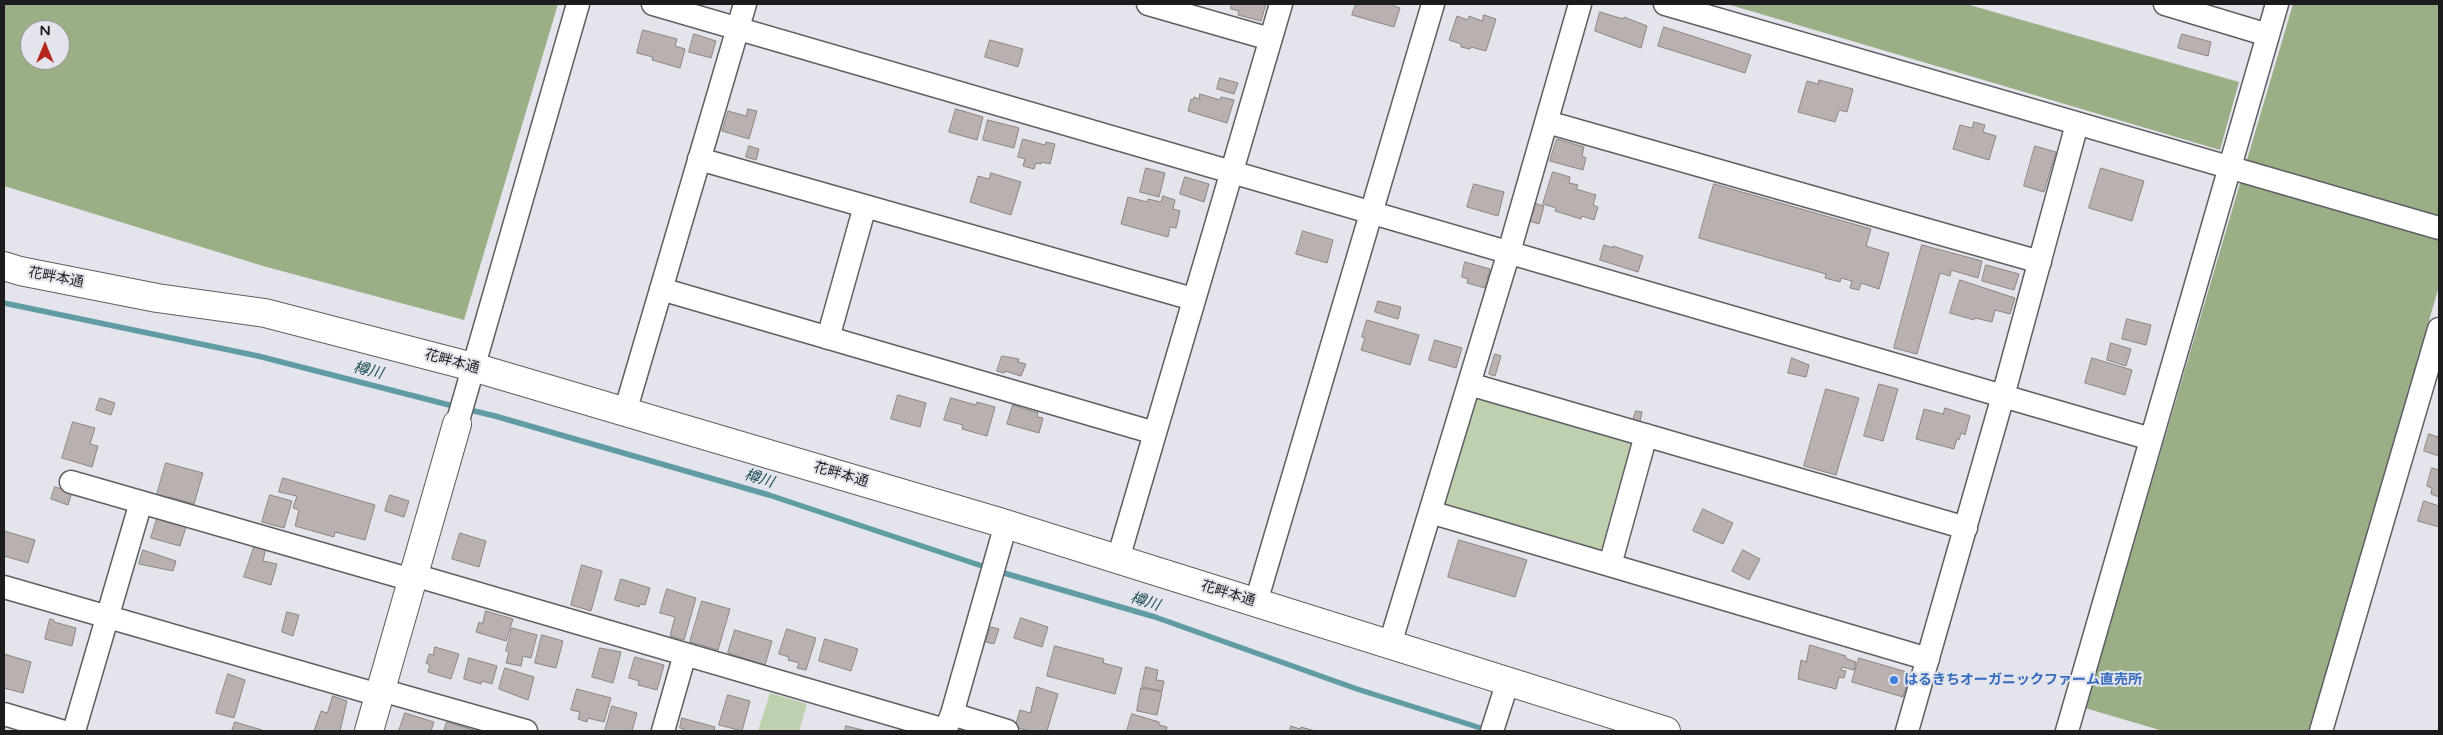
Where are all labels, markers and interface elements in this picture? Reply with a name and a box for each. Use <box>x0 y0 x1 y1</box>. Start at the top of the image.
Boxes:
north arrow <box>20 20 70 70</box>
text: N <box>39 22 51 39</box>
street label: 花畔本通 <box>27 264 85 292</box>
street label: 花畔本通 <box>423 347 481 377</box>
water label: 樽川 <box>351 359 385 383</box>
street label: 花畔本通 <box>812 459 870 491</box>
water label: 樽川 <box>742 466 776 492</box>
street label: 花畔本通 <box>1199 578 1257 610</box>
water label: 樽川 <box>1128 589 1162 615</box>
place label: はるきちオーガニックファーム直売所 <box>1904 672 2142 688</box>
marker: はるきちオーガニックファーム直売所 <box>1888 674 1900 686</box>

